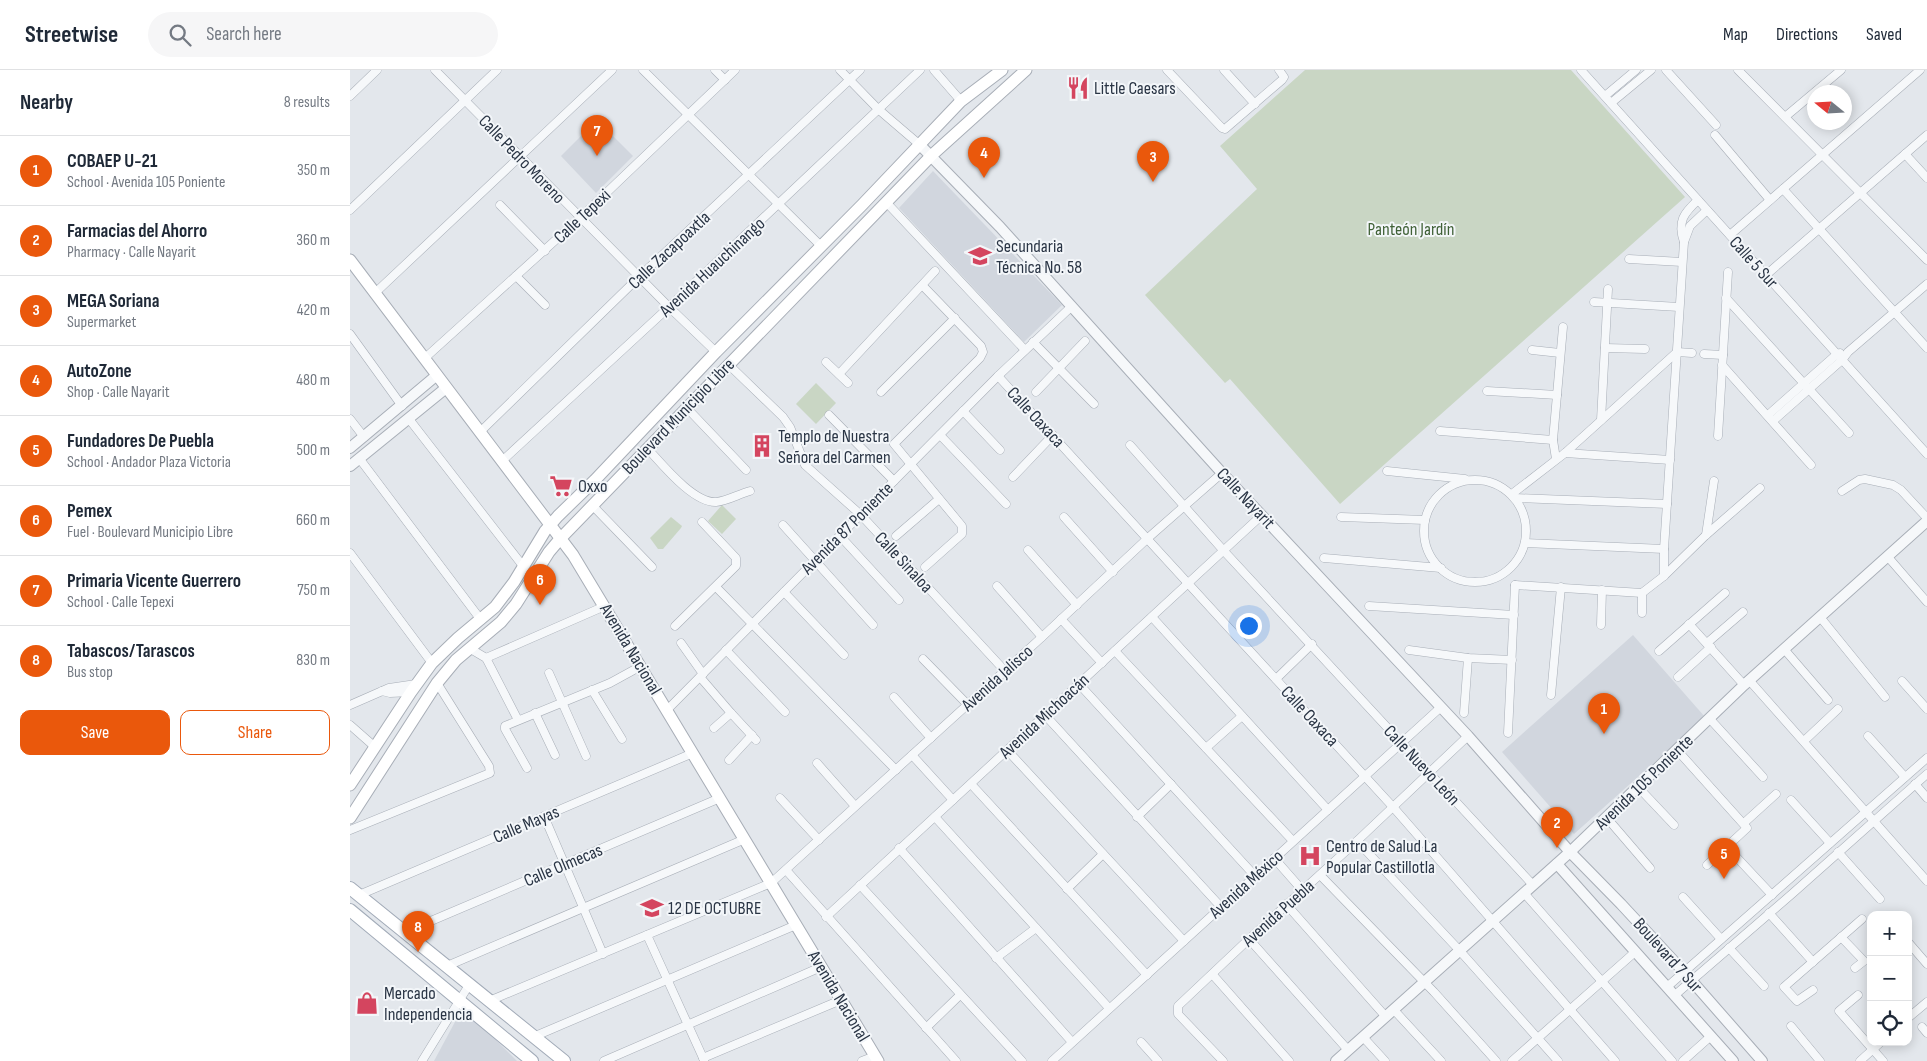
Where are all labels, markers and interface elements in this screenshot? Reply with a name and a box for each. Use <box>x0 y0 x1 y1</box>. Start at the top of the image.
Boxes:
search box <box>148 12 498 57</box>
text: Streetwise <box>25 20 118 49</box>
icon: search <box>166 21 194 49</box>
text: Search here <box>206 23 282 46</box>
text: Map <box>1723 24 1748 45</box>
text: Directions <box>1776 24 1838 45</box>
text: Saved <box>1866 24 1902 45</box>
restaurant icon: Little Caesars <box>1065 75 1091 101</box>
place label: Little Caesars <box>1094 78 1176 99</box>
north arrow <box>1807 85 1852 130</box>
text: Nearby <box>20 90 73 115</box>
text: 8 results <box>284 93 330 112</box>
street label: Calle Pedro Moreno <box>474 111 569 208</box>
pin: 7 <box>581 115 613 156</box>
pin: 4 <box>968 137 1000 178</box>
pin: 3 <box>1137 141 1169 182</box>
text: COBAEP U-21 <box>67 150 157 173</box>
text: 1 <box>33 161 39 180</box>
text: 350 m <box>297 161 330 180</box>
text: School · Avenida 105 Poniente <box>67 173 225 192</box>
street label: Calle Tepexi <box>550 185 615 248</box>
street label: Calle Zacapoaxtla <box>624 207 715 294</box>
street label: Avenida Huauchinango <box>655 213 769 322</box>
park label: Panteón Jardín <box>1368 219 1454 240</box>
text: Farmacias del Ahorro <box>67 220 207 243</box>
text: 2 <box>32 231 40 250</box>
text: 360 m <box>296 231 330 250</box>
street label: Calle 5 Sur <box>1725 232 1782 293</box>
place label: Secundaria Técnica No. 58 <box>996 236 1082 278</box>
text: Pharmacy · Calle Nayarit <box>67 243 196 262</box>
school or university icon: Secundaria Técnica No. 58 <box>967 243 993 269</box>
text: MEGA Soriana <box>67 290 160 313</box>
text: 3 <box>32 301 40 320</box>
text: 420 m <box>297 301 330 320</box>
text: Supermarket <box>67 313 136 332</box>
street label: Boulevard Municipio Libre <box>618 354 739 479</box>
text: AutoZone <box>67 360 132 383</box>
text: 4 <box>32 371 40 390</box>
text: 480 m <box>296 371 330 390</box>
text: Shop · Calle Nayarit <box>67 383 170 402</box>
street label: Calle Oaxaca <box>1002 383 1069 452</box>
place label: Templo de Nuestra Señora del Carmen <box>778 426 891 468</box>
text: Fundadores De Puebla <box>67 430 214 453</box>
building icon: Templo de Nuestra Señora del Carmen <box>749 433 775 459</box>
text: 5 <box>32 441 40 460</box>
text: 500 m <box>296 441 330 460</box>
text: School · Andador Plaza Victoria <box>67 453 231 472</box>
street label: Calle Nayarit <box>1212 463 1279 534</box>
supermarket icon: Oxxo <box>548 473 574 499</box>
place label: Oxxo <box>578 476 608 497</box>
street label: Avenida 87 Poniente <box>796 478 898 579</box>
text: Pemex <box>67 500 112 523</box>
text: 6 <box>32 511 40 530</box>
text: 660 m <box>296 511 330 530</box>
text: Fuel · Boulevard Municipio Libre <box>67 523 233 542</box>
street label: Calle Sinaloa <box>870 528 937 597</box>
pin: 6 <box>524 564 556 605</box>
text: Primaria Vicente Guerrero <box>67 570 241 593</box>
text: 7 <box>33 581 39 600</box>
text: 750 m <box>297 581 330 600</box>
text: School · Calle Tepexi <box>67 593 174 612</box>
street label: Avenida Nacional <box>595 599 666 698</box>
your location <box>1236 613 1262 639</box>
text: Tabascos/Tarascos <box>67 640 195 663</box>
street label: Avenida Jalisco <box>957 641 1037 717</box>
text: 8 <box>32 651 40 670</box>
text: 830 m <box>296 651 330 670</box>
text: Bus stop <box>67 663 113 682</box>
street label: Avenida Michoacán <box>994 670 1093 764</box>
street label: Calle Oaxaca <box>1276 682 1343 751</box>
pin: 1 <box>1588 693 1620 734</box>
button: Save <box>20 710 170 755</box>
button: Share <box>180 710 330 755</box>
street label: Calle Nuevo León <box>1379 721 1464 810</box>
street label: Avenida 105 Poniente <box>1590 730 1698 835</box>
street label: Calle Mayas <box>490 801 562 848</box>
pin: 2 <box>1541 807 1573 848</box>
place label: Centro de Salud La Popular Castillotla <box>1326 836 1437 878</box>
pin: 5 <box>1708 838 1740 879</box>
street label: Calle Olmecas <box>521 839 606 891</box>
hospital icon: Centro de Salud La Popular Castillotla <box>1297 843 1323 869</box>
street label: Avenida México <box>1204 846 1288 924</box>
street label: Avenida Puebla <box>1237 875 1319 952</box>
school or university icon: 12 DE OCTUBRE <box>639 895 665 921</box>
place label: 12 DE OCTUBRE <box>668 898 761 919</box>
pin: 8 <box>402 911 434 952</box>
map controls <box>1867 911 1912 1046</box>
button: + <box>1867 911 1912 956</box>
street label: Boulevard 7 Sur <box>1629 914 1706 997</box>
street label: Avenida Nacional <box>803 946 874 1045</box>
button: − <box>1867 956 1912 1001</box>
place label: Mercado Independencia <box>384 983 472 1025</box>
shop icon: Mercado Independencia <box>354 990 380 1016</box>
button: locate <box>1867 1001 1912 1046</box>

